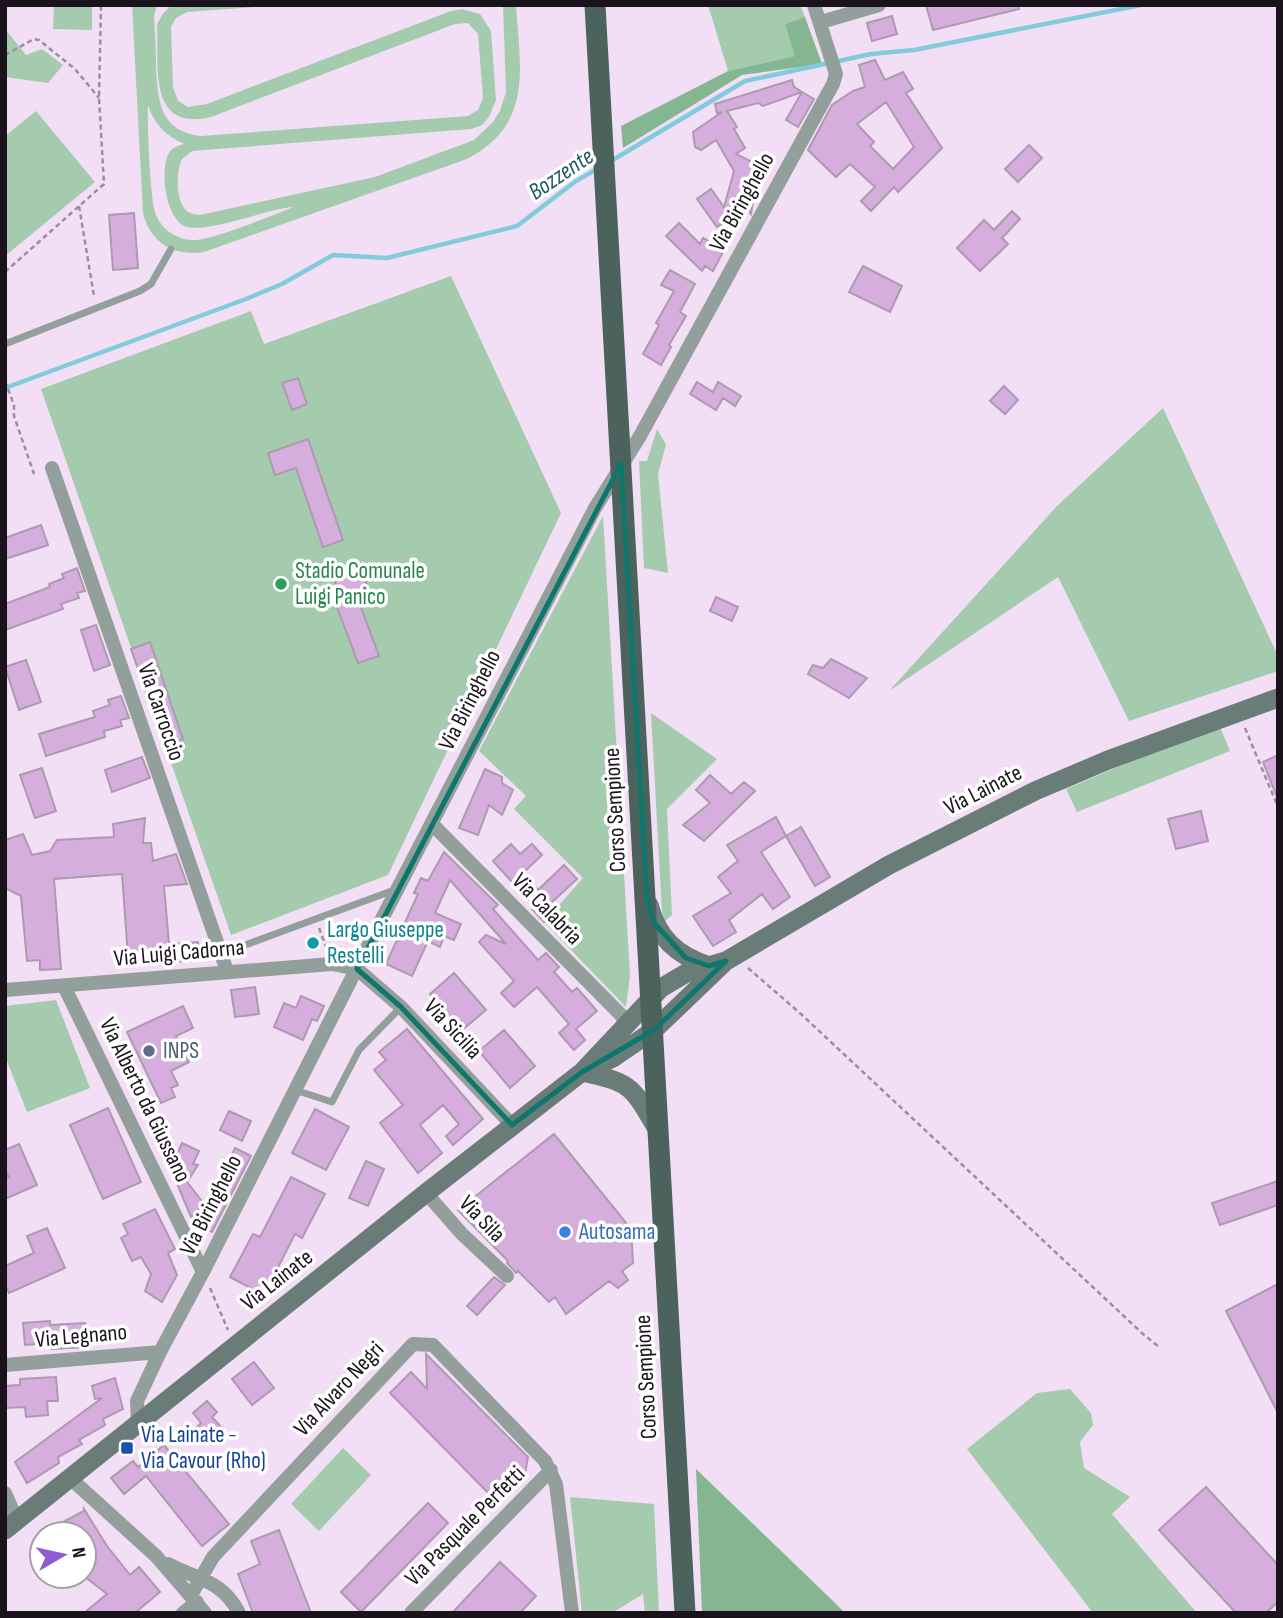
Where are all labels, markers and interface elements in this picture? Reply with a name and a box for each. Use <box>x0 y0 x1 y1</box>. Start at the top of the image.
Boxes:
water label: Bozzente <box>523 142 599 206</box>
street label: Via Biringhello <box>703 148 781 256</box>
place label: Stadio Comunale Luigi Panico <box>295 557 425 611</box>
marker: Stadio Comunale Luigi Panico <box>273 576 289 592</box>
street label: Via Biringhello <box>433 645 507 755</box>
street label: Via Carroccio <box>131 660 191 764</box>
street label: Corso Sempione <box>598 747 632 873</box>
street label: Via Lainate <box>939 759 1027 821</box>
street label: Via Calabria <box>506 867 588 951</box>
place label: Largo Giuseppe Restelli <box>327 916 444 970</box>
street label: Via Luigi Cadorna <box>113 933 245 973</box>
marker: Largo Giuseppe Restelli <box>305 935 321 951</box>
street label: Via Sicilia <box>418 993 488 1065</box>
street label: Via Alberto da Giussano <box>93 1013 197 1187</box>
place label: INPS <box>163 1037 199 1065</box>
marker: INPS <box>141 1043 157 1059</box>
street label: Via Biringhello <box>174 1150 248 1260</box>
street label: Via Sila <box>453 1190 511 1248</box>
place label: Autosama <box>578 1218 655 1246</box>
marker: Autosama <box>557 1224 573 1240</box>
street label: Via Lainate <box>235 1243 319 1317</box>
street label: Corso Sempione <box>629 1314 663 1440</box>
street label: Via Legnano <box>34 1318 128 1354</box>
street label: Via Alvaro Negri <box>288 1336 390 1442</box>
place label: Via Lainate - Via Cavour (Rho) <box>141 1421 266 1475</box>
marker: Via Lainate - Via Cavour (Rho) <box>119 1440 135 1456</box>
street label: Via Pasquale Perfetti <box>399 1460 531 1592</box>
north arrow <box>28 1520 98 1590</box>
text: N <box>66 1546 90 1559</box>

